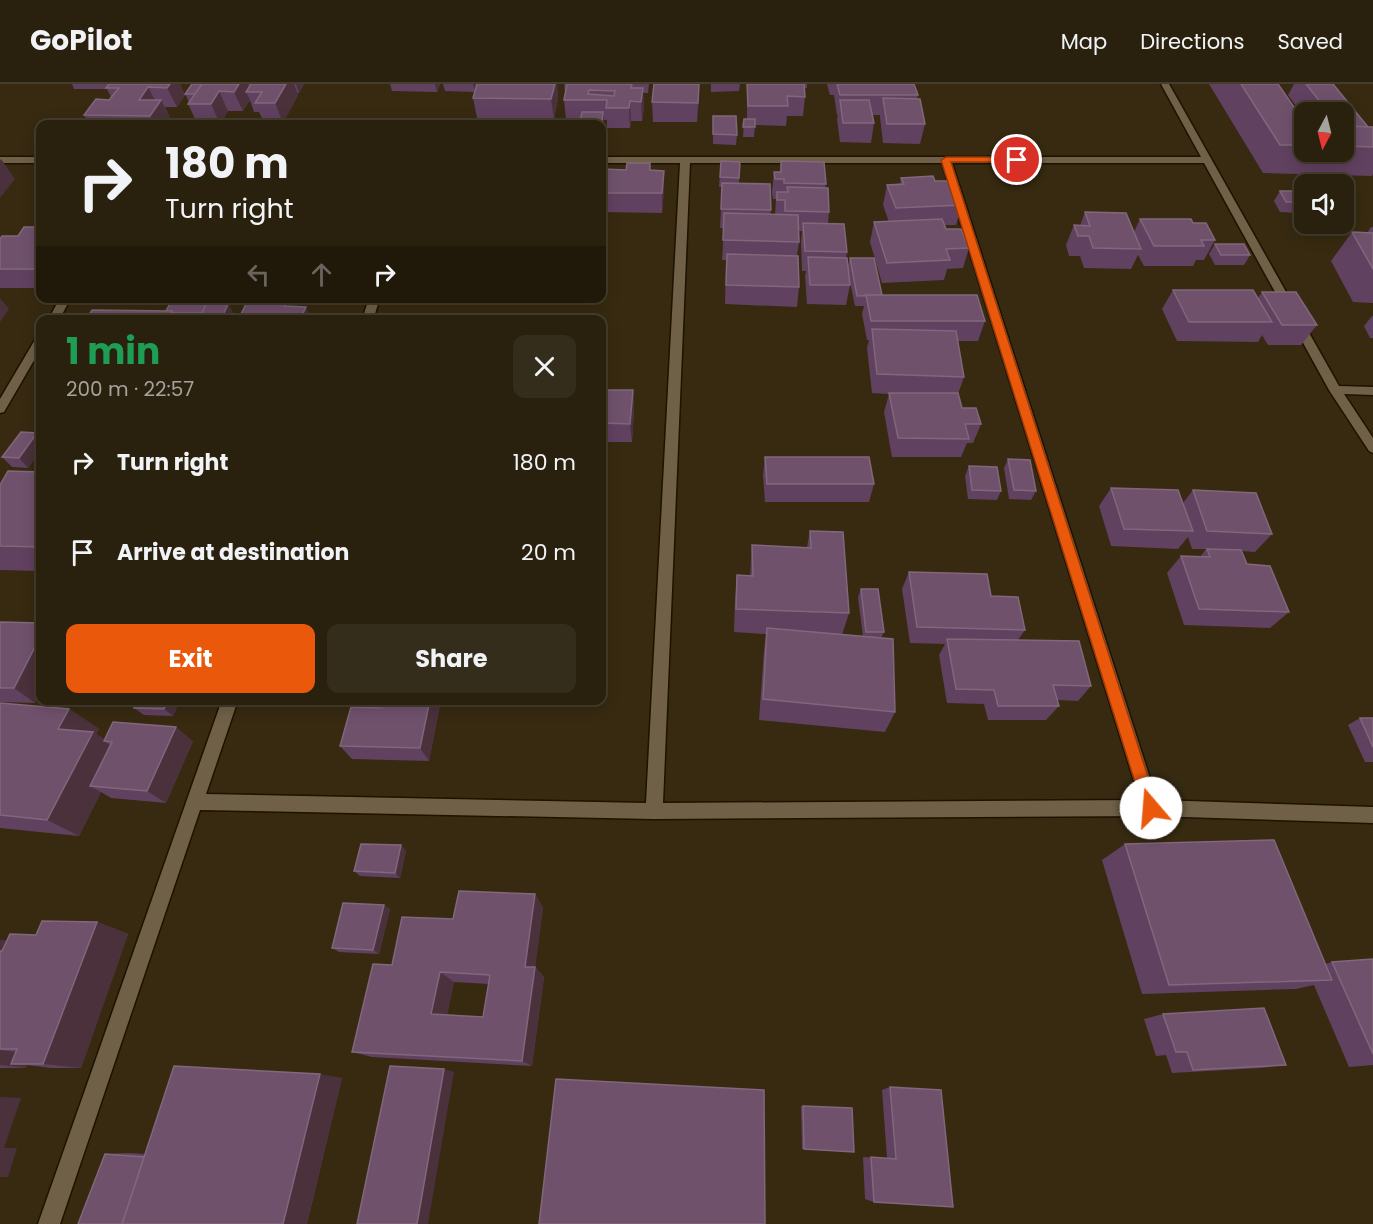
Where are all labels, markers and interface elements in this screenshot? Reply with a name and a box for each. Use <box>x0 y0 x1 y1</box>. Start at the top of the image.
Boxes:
text: GoPilot <box>30 21 132 60</box>
text: Map <box>1061 27 1107 56</box>
text: Directions <box>1140 27 1244 56</box>
text: Saved <box>1277 27 1343 56</box>
north arrow <box>1294 102 1354 162</box>
map controls <box>1294 102 1354 234</box>
text: 180 m <box>165 134 289 193</box>
pin <box>991 134 1042 185</box>
icon: arrive <box>1000 143 1033 176</box>
icon: right <box>66 144 144 222</box>
button: sound <box>1294 174 1354 234</box>
text: Turn right <box>165 190 294 227</box>
icon: left <box>242 258 275 291</box>
icon: ahead <box>305 258 338 291</box>
icon: right <box>368 258 401 291</box>
text: 1 min <box>66 326 160 377</box>
button: close <box>513 335 576 398</box>
text: 200 m · 22:57 <box>66 375 194 403</box>
icon: right <box>66 446 99 479</box>
text: Turn right <box>117 447 228 478</box>
text: 180 m <box>513 447 576 478</box>
icon: arrive <box>66 536 99 569</box>
text: Arrive at destination <box>117 537 349 568</box>
text: 20 m <box>521 537 576 568</box>
button: Exit <box>66 624 315 693</box>
button: Share <box>327 624 576 693</box>
position arrow <box>1119 776 1183 840</box>

